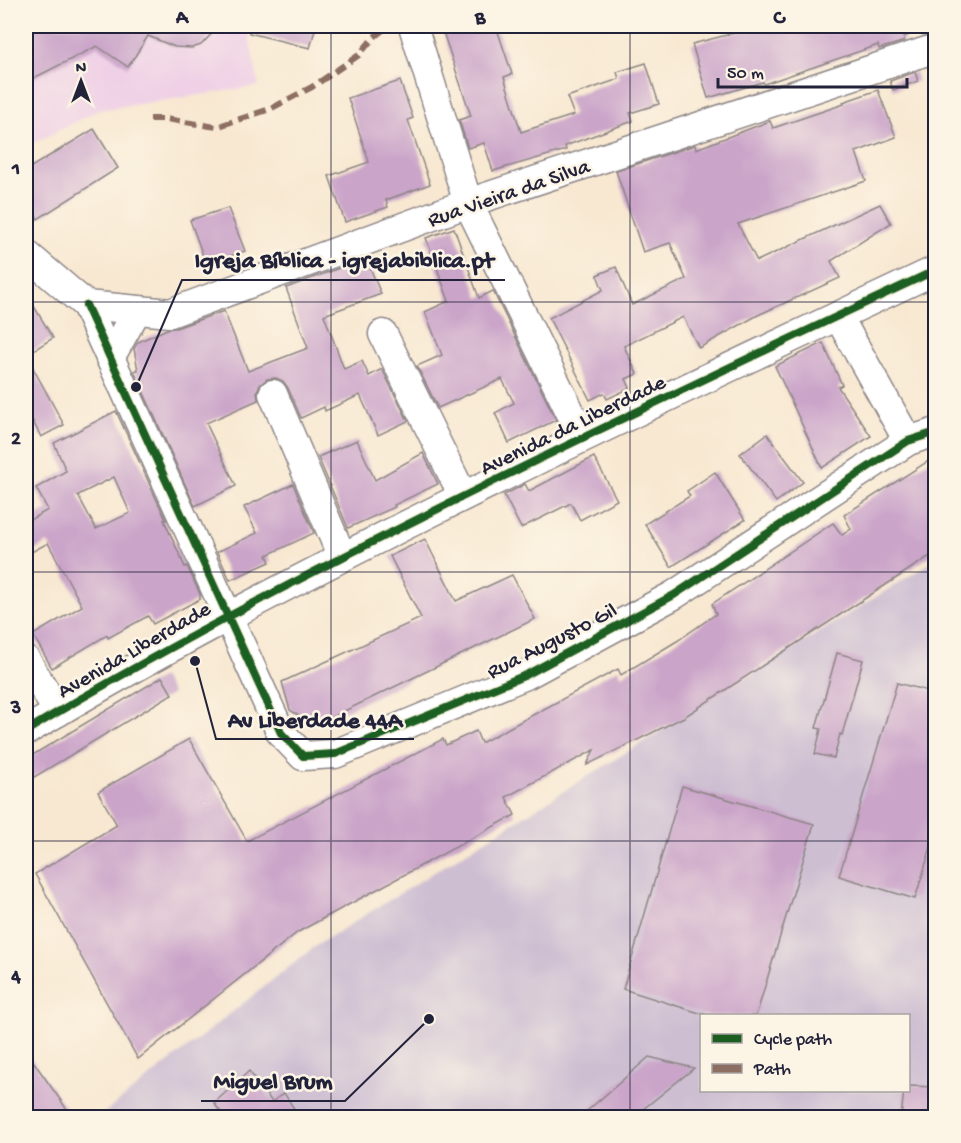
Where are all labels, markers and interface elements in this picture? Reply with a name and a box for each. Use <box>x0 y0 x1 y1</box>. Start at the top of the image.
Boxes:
text: A <box>175 8 190 31</box>
text: B <box>474 8 486 31</box>
text: C <box>773 8 787 31</box>
north arrow <box>51 51 111 111</box>
scale bar <box>718 51 907 89</box>
text: N <box>76 60 87 79</box>
text: 50 m <box>727 64 764 85</box>
street label: Rua Vieira da Silva <box>425 155 594 235</box>
text: 1 <box>11 159 20 182</box>
callout: Igreja Bíblica - igrejabiblica.pt <box>182 238 505 280</box>
text: Igreja Bíblica - igrejabiblica.pt <box>194 248 496 277</box>
street label: Avenida da Liberdade <box>477 370 671 483</box>
text: 2 <box>11 429 21 452</box>
street label: Avenida Liberdade <box>54 597 217 706</box>
street label: Rua Augusto Gil <box>483 599 622 687</box>
callout: Av Liberdade 44A <box>216 697 414 739</box>
text: 3 <box>10 698 21 721</box>
text: Av Liberdade 44A <box>227 708 404 737</box>
text: 4 <box>10 967 21 990</box>
legend <box>700 1014 910 1092</box>
text: Cycle path <box>754 1030 832 1051</box>
callout: Miguel Brum <box>201 1059 345 1101</box>
text: Path <box>753 1060 791 1081</box>
text: Miguel Brum <box>213 1069 333 1098</box>

